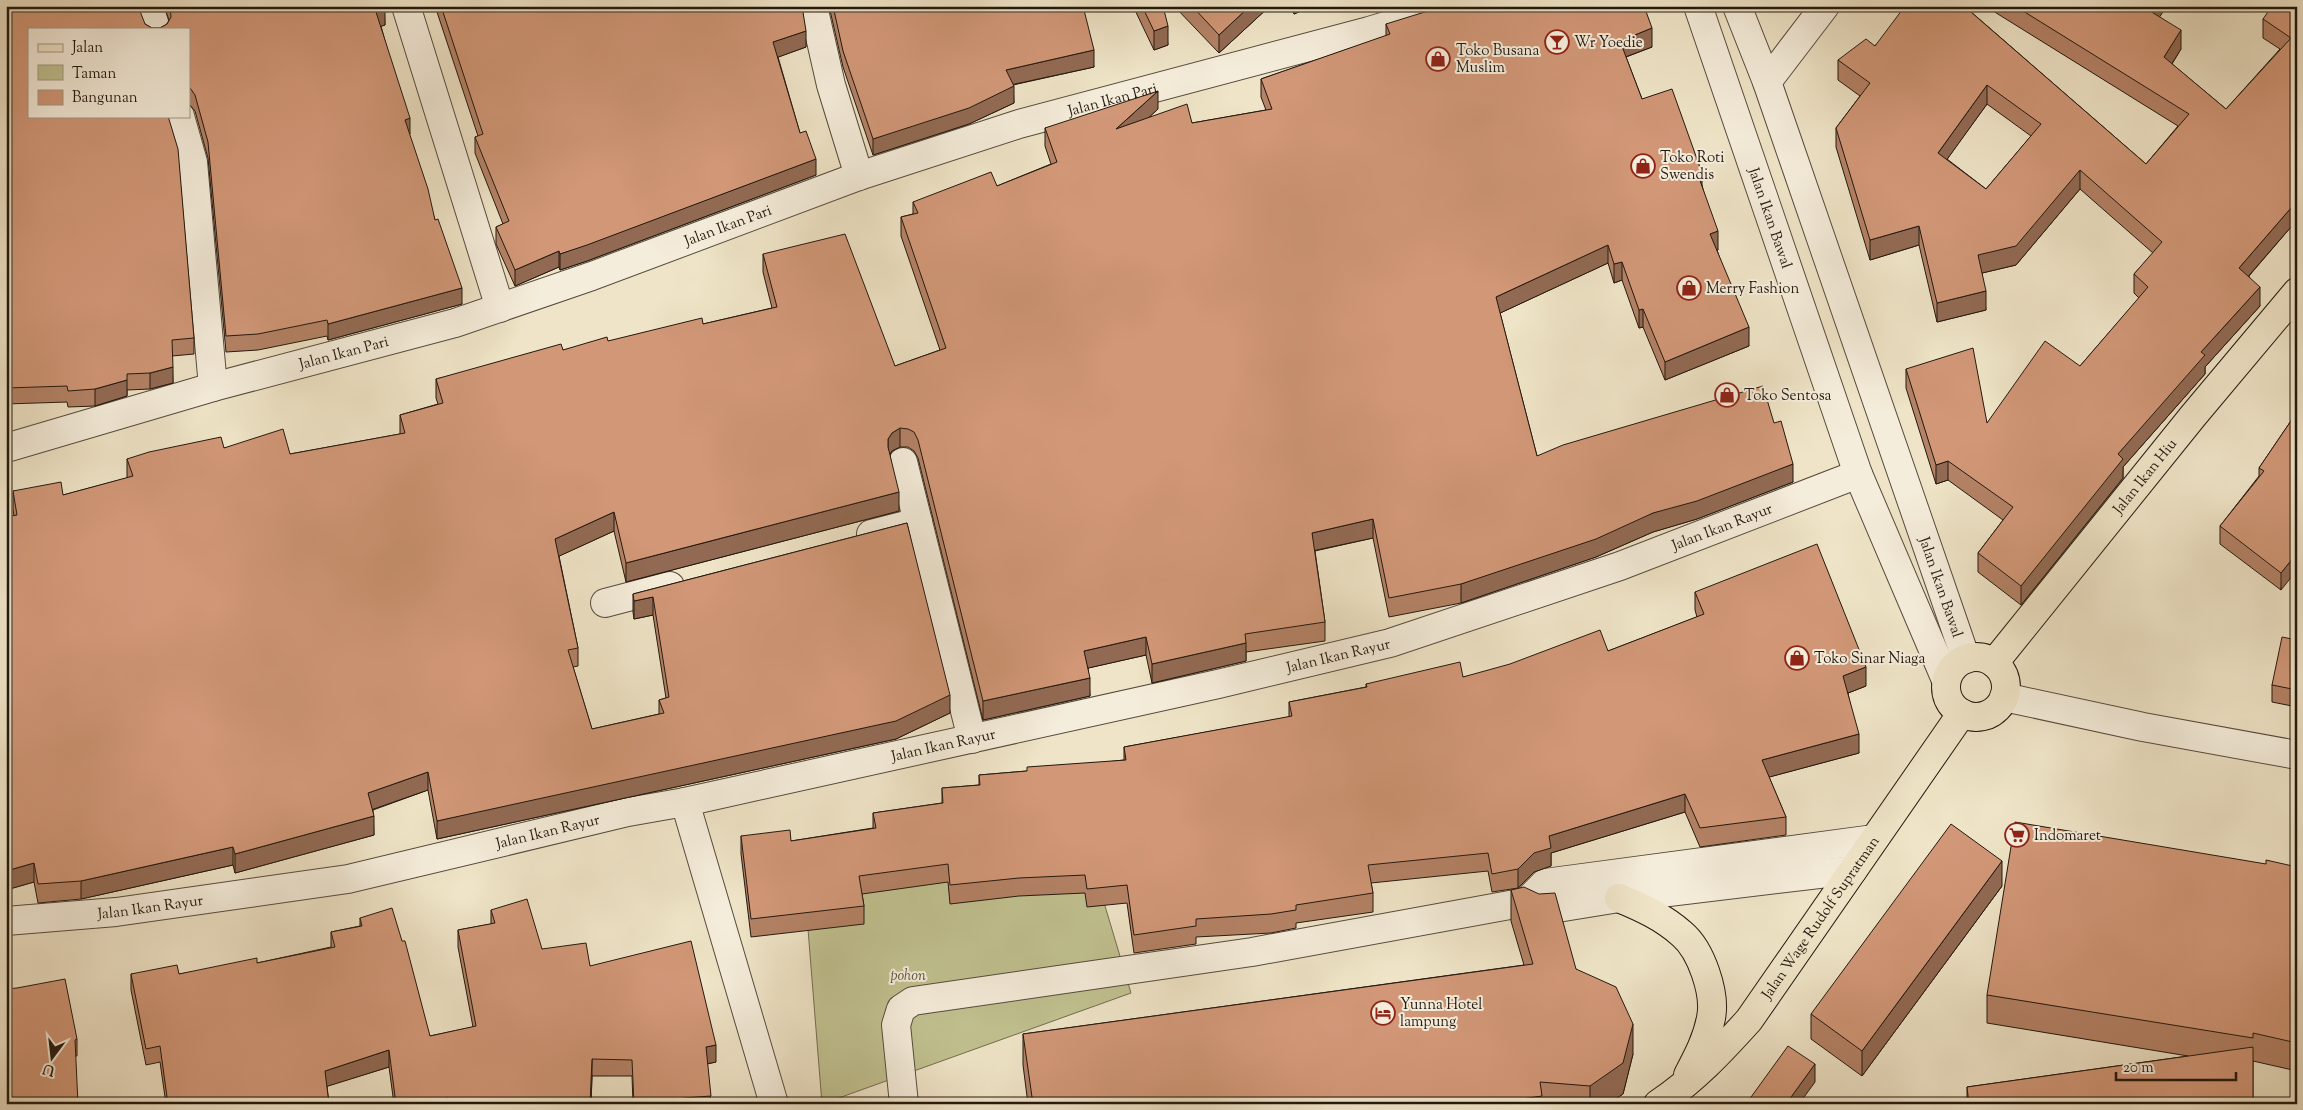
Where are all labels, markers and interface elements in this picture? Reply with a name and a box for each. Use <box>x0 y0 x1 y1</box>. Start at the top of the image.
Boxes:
legend <box>28 28 190 118</box>
bar icon: Wr Yoedie <box>1544 29 1570 55</box>
place label: Wr Yoedie <box>1574 33 1643 54</box>
text: Jalan <box>71 38 103 59</box>
place label: Toko Busana Muslim <box>1456 41 1539 79</box>
shop icon: Toko Busana Muslim <box>1425 46 1451 72</box>
text: Taman <box>72 64 116 85</box>
street label: Jalan Ikan Pari <box>1065 79 1160 123</box>
text: Bangunan <box>72 88 138 109</box>
place label: Toko Roti Swendis <box>1660 148 1725 186</box>
shop icon: Toko Roti Swendis <box>1630 153 1656 179</box>
street label: Jalan Ikan Bawal <box>1742 164 1796 272</box>
street label: Jalan Ikan Pari <box>681 201 775 253</box>
shop icon: Merry Fashion <box>1676 275 1702 301</box>
place label: Merry Fashion <box>1706 279 1800 300</box>
street label: Jalan Ikan Pari <box>296 332 391 376</box>
shop icon: Toko Sentosa <box>1714 382 1740 408</box>
place label: Toko Sentosa <box>1744 386 1832 407</box>
street label: Jalan Ikan Hiu <box>2108 435 2183 520</box>
street label: Jalan Ikan Rayur <box>1668 499 1776 557</box>
street label: Jalan Ikan Bawal <box>1912 533 1967 641</box>
street label: Jalan Ikan Rayur <box>1284 634 1393 680</box>
shop icon: Toko Sinar Niaga <box>1784 645 1810 671</box>
place label: Toko Sinar Niaga <box>1814 649 1925 670</box>
street label: Jalan Ikan Rayur <box>889 724 998 768</box>
street label: Jalan Ikan Rayur <box>493 810 602 855</box>
supermarket icon: Indomaret <box>2004 822 2030 848</box>
place label: Indomaret <box>2034 826 2101 847</box>
street label: Jalan Wage Rudolf Supratman <box>1757 832 1885 1005</box>
street label: Jalan Ikan Rayur <box>96 891 205 926</box>
park label: pohon <box>890 966 926 987</box>
place label: Yunna Hotel lampung <box>1400 995 1482 1033</box>
hotel icon: Yunna Hotel lampung <box>1370 1000 1396 1026</box>
north arrow <box>28 1032 78 1082</box>
scale bar <box>2116 1050 2236 1082</box>
text: U <box>40 1057 57 1080</box>
text: 20 m <box>2123 1058 2154 1079</box>

